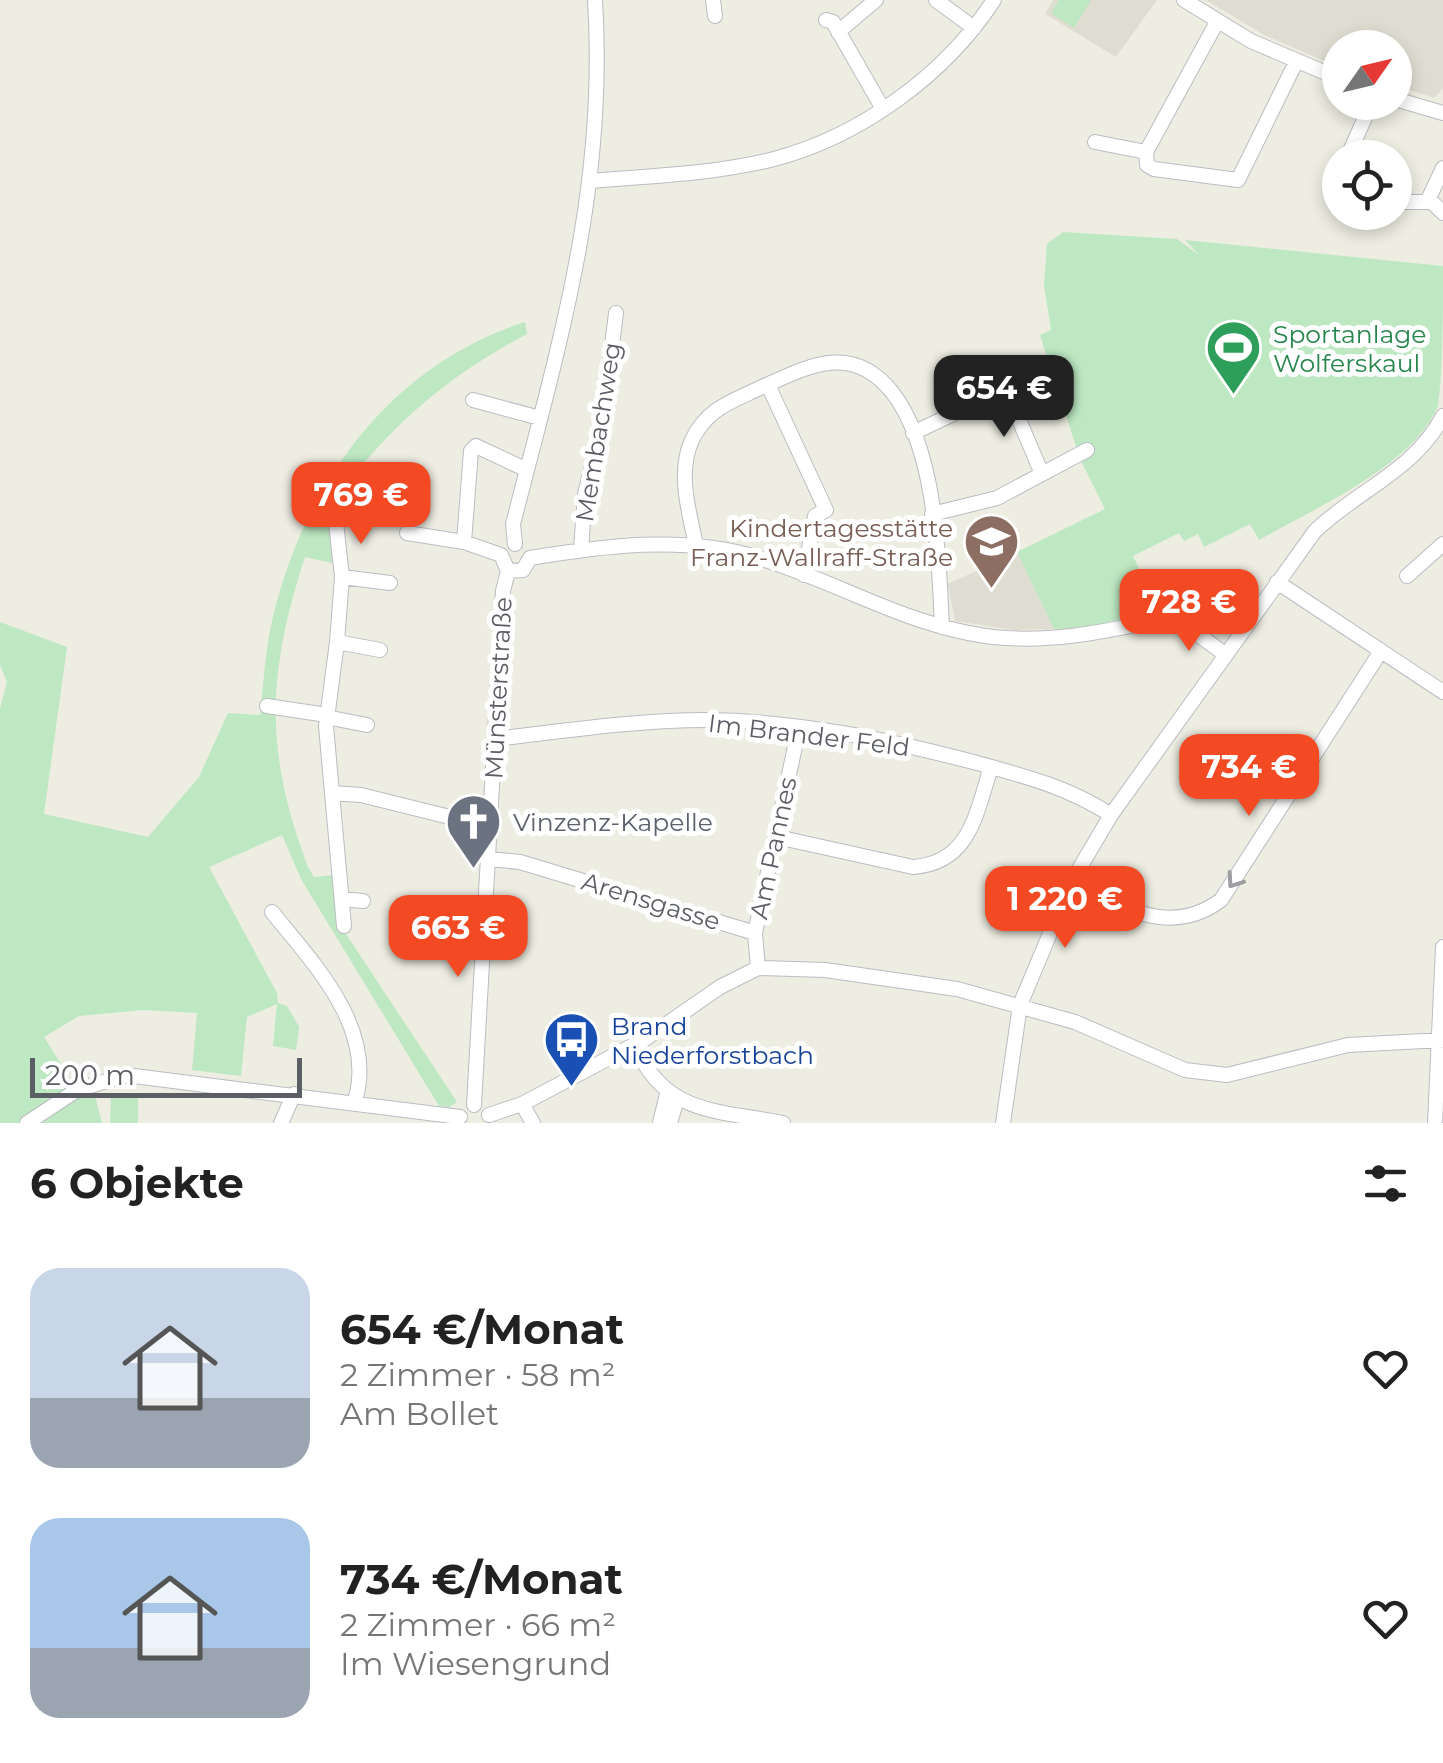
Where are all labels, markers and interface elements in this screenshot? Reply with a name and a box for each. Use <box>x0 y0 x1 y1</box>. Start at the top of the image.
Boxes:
north arrow <box>1322 30 1412 120</box>
map controls <box>1322 30 1412 230</box>
button: locate <box>1322 140 1412 230</box>
sports icon: Sportanlage Wolferskaul <box>1204 318 1264 397</box>
place label: Sportanlage Wolferskaul <box>1273 319 1426 378</box>
street label: Membachweg <box>569 340 627 524</box>
pin: 654 € <box>934 355 1074 440</box>
text: 654 € <box>956 368 1052 407</box>
pin: 769 € <box>291 462 431 547</box>
text: 769 € <box>314 475 408 514</box>
school or university icon: Kindertagesstätte Franz-Wallraff-Straße <box>962 512 1022 591</box>
place label: Kindertagesstätte Franz-Wallraff-Straße <box>690 513 953 572</box>
pin: 728 € <box>1119 569 1259 654</box>
text: 728 € <box>1142 582 1236 621</box>
street label: Münsterstraße <box>478 596 518 780</box>
street label: Im Brander Feld <box>706 708 912 762</box>
pin: 734 € <box>1179 734 1319 819</box>
text: 734 € <box>1201 747 1297 786</box>
street label: Am Pannes <box>743 774 803 922</box>
church icon: Vinzenz-Kapelle <box>444 792 504 871</box>
place label: Vinzenz-Kapelle <box>513 807 713 837</box>
street label: Arensgasse <box>578 866 724 936</box>
pin: 1 220 € <box>973 866 1157 951</box>
one-way arrow <box>1228 870 1247 888</box>
text: 1 220 € <box>1007 879 1123 918</box>
pin: 663 € <box>388 895 528 980</box>
text: 663 € <box>411 908 505 947</box>
bus stop icon: Brand Niederforstbach <box>542 1010 602 1089</box>
place label: Brand Niederforstbach <box>611 1011 814 1070</box>
scale bar <box>30 1053 302 1098</box>
text: 200 m <box>45 1058 135 1092</box>
icon: filters <box>1358 1156 1413 1211</box>
text: 6 Objekte <box>30 1157 244 1209</box>
text: 654 €/Monat <box>340 1303 624 1355</box>
icon: home <box>110 1308 230 1428</box>
icon: heart <box>1358 1341 1413 1396</box>
text: 2 Zimmer · 58 m² <box>340 1355 616 1394</box>
text: Am Bollet <box>340 1394 499 1433</box>
text: 734 €/Monat <box>340 1553 623 1605</box>
icon: home <box>110 1558 230 1678</box>
icon: heart <box>1358 1591 1413 1646</box>
text: 2 Zimmer · 66 m² <box>340 1605 616 1644</box>
text: Im Wiesengrund <box>340 1644 611 1683</box>

